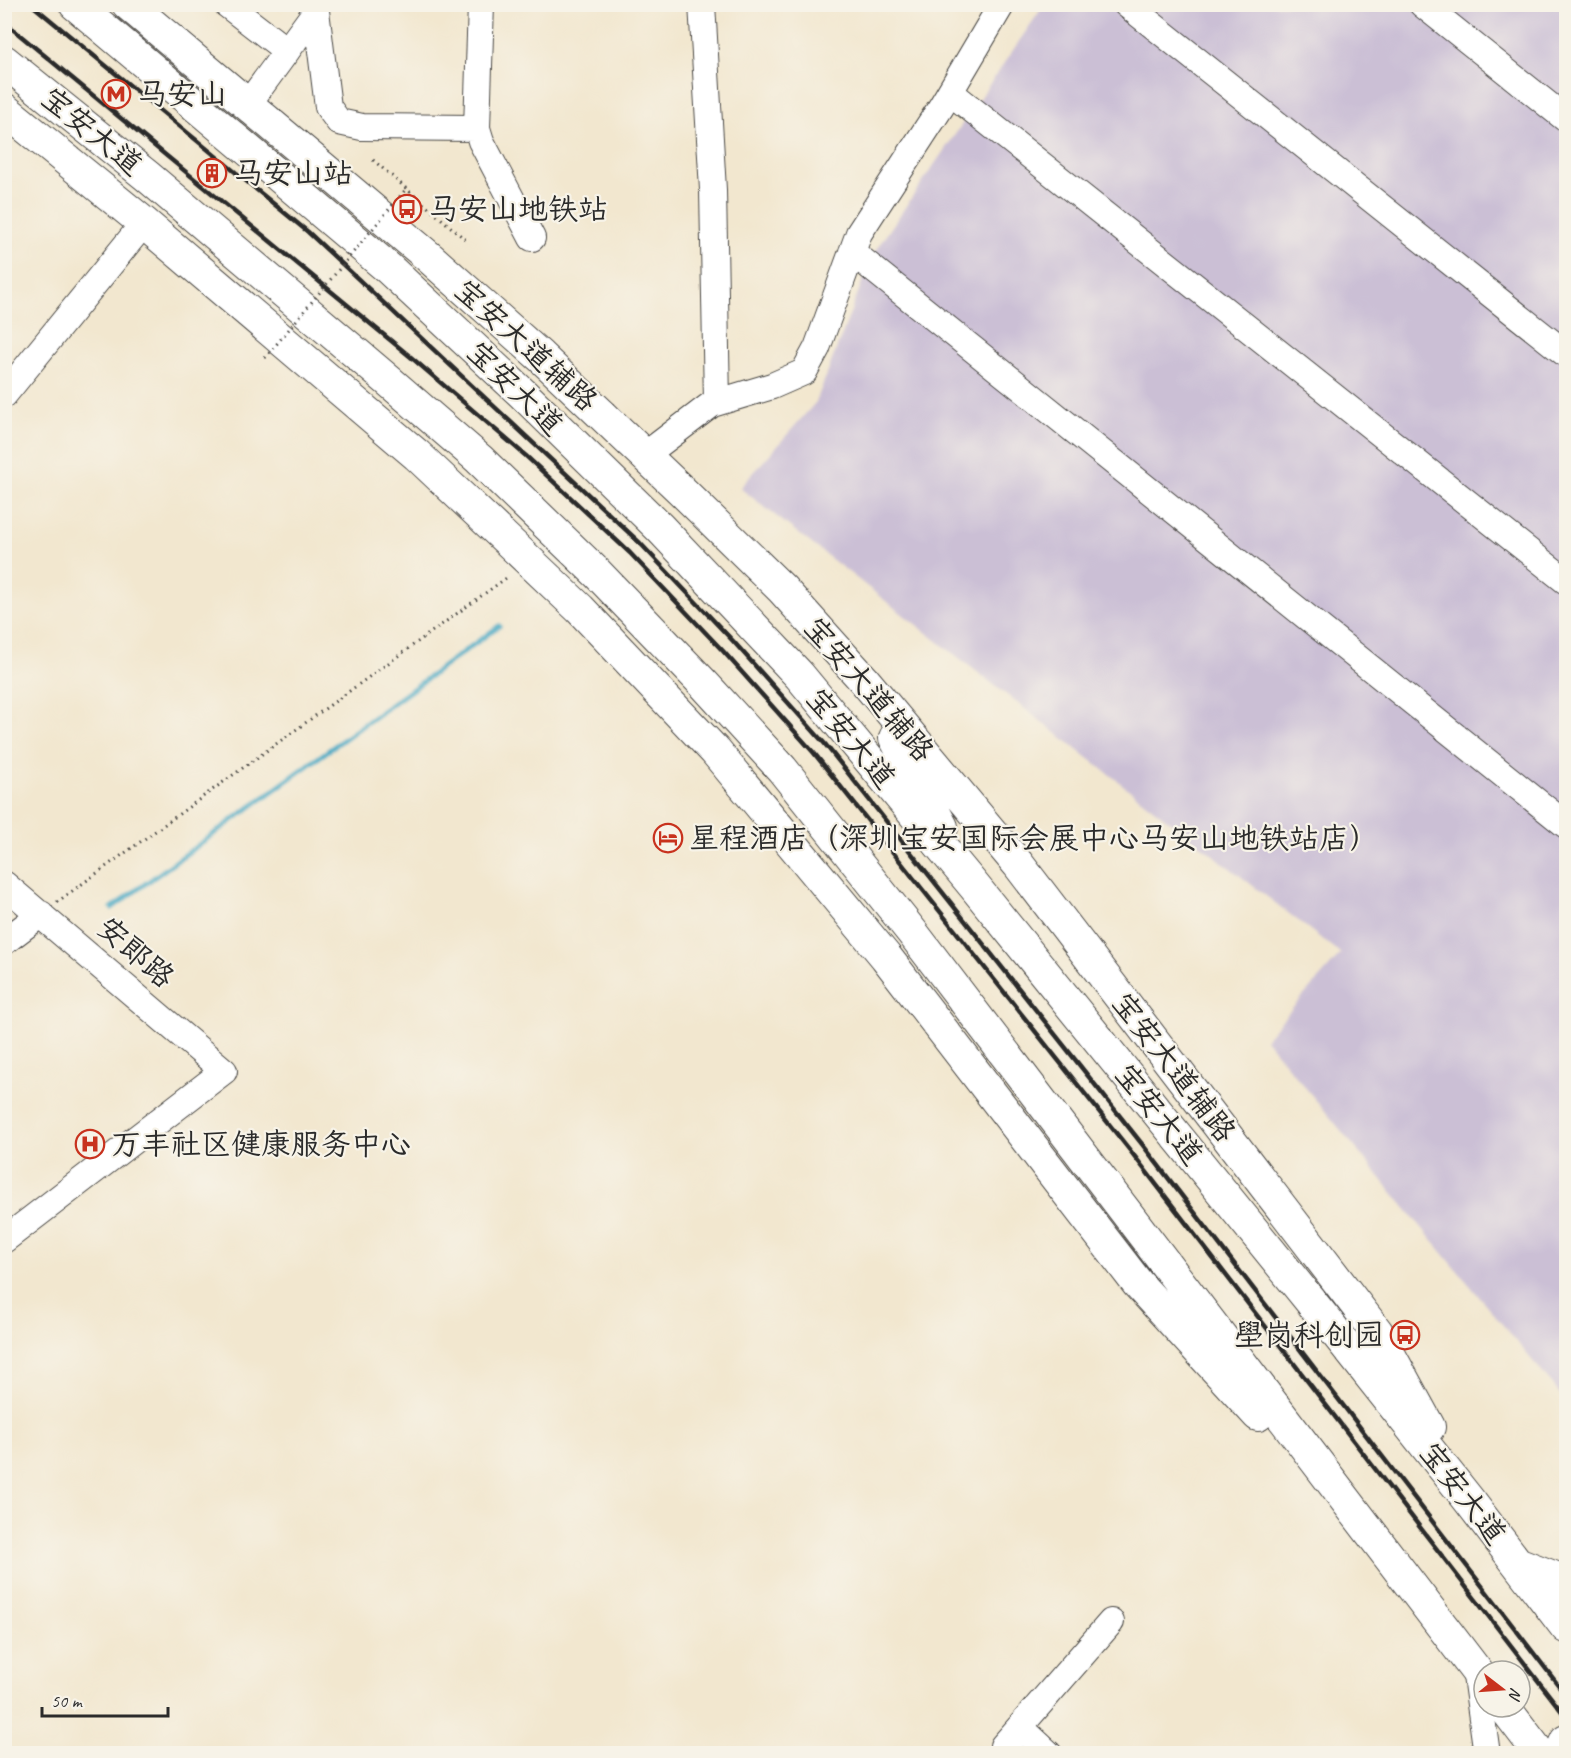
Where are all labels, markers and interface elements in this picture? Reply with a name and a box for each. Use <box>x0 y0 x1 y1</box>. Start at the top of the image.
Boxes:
place label: 马安山 <box>137 75 227 113</box>
street label: 宝安大道 <box>33 78 151 184</box>
metro station icon: 马安山 <box>100 78 132 110</box>
place label: 马安山站 <box>233 154 353 192</box>
building icon: 马安山站 <box>196 157 228 189</box>
place label: 马安山地铁站 <box>428 190 608 228</box>
bus stop icon: 马安山地铁站 <box>391 193 423 225</box>
street label: 宝安大道辅路 <box>447 271 605 419</box>
street label: 宝安大道 <box>459 333 571 443</box>
street label: 宝安大道辅路 <box>796 609 942 769</box>
street label: 宝安大道 <box>799 680 903 796</box>
place label: 星程酒店（深圳宝安国际会展中心马安山地铁站店） <box>689 819 1379 857</box>
hotel icon: 星程酒店（深圳宝安国际会展中心马安山地铁站店） <box>652 822 684 854</box>
street label: 安郎路 <box>90 908 182 996</box>
street label: 宝安大道辅路 <box>1104 985 1244 1149</box>
street label: 宝安大道 <box>1107 1056 1211 1172</box>
place label: 万丰社区健康服务中心 <box>111 1125 411 1163</box>
hospital icon: 万丰社区健康服务中心 <box>74 1128 106 1160</box>
place label: 壆岗科创园 <box>1234 1316 1384 1354</box>
bus stop icon: 壆岗科创园 <box>1389 1319 1421 1351</box>
street label: 宝安大道 <box>1411 1434 1515 1552</box>
north arrow <box>1472 1659 1532 1719</box>
scale bar <box>42 1680 168 1718</box>
text: N <box>1503 1685 1526 1704</box>
text: 50 m <box>51 1690 84 1712</box>

